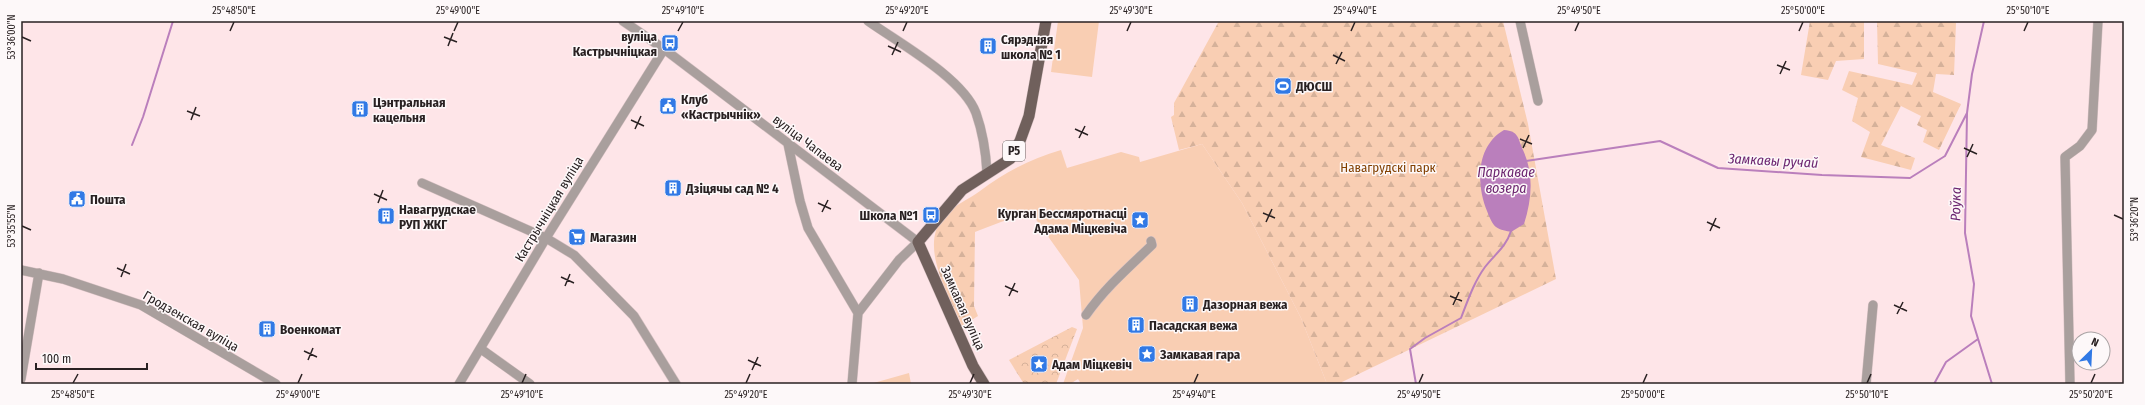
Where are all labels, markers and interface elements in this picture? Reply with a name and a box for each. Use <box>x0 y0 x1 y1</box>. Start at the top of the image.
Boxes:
text: 25°48'50"E <box>212 5 256 17</box>
text: 25°49'00"E <box>436 5 480 17</box>
text: 25°49'10"E <box>662 5 705 17</box>
text: 25°49'20"E <box>885 5 929 17</box>
text: 25°49'30"E <box>1109 5 1153 17</box>
text: 25°49'40"E <box>1333 5 1377 17</box>
text: 25°49'50"E <box>1557 5 1601 17</box>
text: 25°50'00"E <box>1781 5 1825 17</box>
text: 25°50'10"E <box>2007 5 2050 17</box>
text: 53°36'00"N <box>6 14 18 60</box>
place label: вуліца Кастрычніцкая <box>573 29 658 59</box>
place label: Сярэдняя школа № 1 <box>1001 32 1061 62</box>
bus stop icon: вуліца Кастрычніцкая <box>660 33 680 53</box>
building icon: Сярэдняя школа № 1 <box>978 36 998 56</box>
sports icon: ДЮСШ <box>1273 76 1293 96</box>
place label: ДЮСШ <box>1295 79 1332 94</box>
place label: Клуб «Кастрычнік» <box>681 92 761 122</box>
place label: Цэнтральная кацельня <box>373 95 446 125</box>
public building icon: Клуб «Кастрычнік» <box>658 96 678 116</box>
building icon: Цэнтральная кацельня <box>350 99 370 119</box>
street label: вуліца Чапаева <box>770 112 846 174</box>
road number: Р5 <box>1003 141 1025 161</box>
water label: Замкавы ручай <box>1726 150 1819 172</box>
street label: Кастрычніцкая вуліца <box>512 154 586 264</box>
park label: Навагрудскі парк <box>1340 160 1436 175</box>
water label: Паркавае возера <box>1477 164 1535 197</box>
building icon: Дзіцячы сад № 4 <box>663 178 683 198</box>
place label: Дзіцячы сад № 4 <box>685 181 779 196</box>
water label: Роўка <box>1947 187 1965 221</box>
public building icon: Пошта <box>67 189 87 209</box>
place label: Пошта <box>90 192 126 207</box>
text: 53°36'20"N <box>2129 197 2141 241</box>
place label: Навагрудскае РУП ЖКГ <box>399 202 476 232</box>
text: 53°35'55"N <box>6 204 18 248</box>
bus stop icon: Школа №1 <box>921 205 941 225</box>
building icon: Навагрудскае РУП ЖКГ <box>376 206 396 226</box>
place label: Курган Бессмяротнасці Адама Міцкевіча <box>998 206 1128 236</box>
place label: Школа №1 <box>859 208 918 223</box>
place icon: Курган Бессмяротнасці Адама Міцкевіча <box>1130 210 1150 230</box>
supermarket icon: Магазин <box>567 227 587 247</box>
place label: Магазин <box>590 230 637 245</box>
street label: Замкавая вуліца <box>938 264 988 352</box>
street label: Гродзенская вуліца <box>141 288 241 354</box>
building icon: Дазорная вежа <box>1180 294 1200 314</box>
place label: Дазорная вежа <box>1202 297 1288 312</box>
building icon: Пасадская вежа <box>1126 315 1146 335</box>
place label: Пасадская вежа <box>1149 318 1238 333</box>
building icon: Военкомат <box>257 319 277 339</box>
place label: Военкомат <box>280 322 341 337</box>
north arrow <box>2071 331 2111 371</box>
text: N <box>2089 335 2101 350</box>
place icon: Замкавая гара <box>1137 344 1157 364</box>
scale bar <box>36 345 147 371</box>
place label: Замкавая гара <box>1159 347 1241 362</box>
text: 100 m <box>42 352 71 366</box>
place icon: Адам Міцкевіч <box>1029 354 1049 374</box>
place label: Адам Міцкевіч <box>1051 357 1132 372</box>
text: 25°48'50"E <box>51 389 95 401</box>
text: 25°49'00"E <box>276 389 320 401</box>
text: 25°49'10"E <box>501 389 544 401</box>
text: 25°49'20"E <box>724 389 768 401</box>
text: 25°49'30"E <box>948 389 992 401</box>
text: 25°49'40"E <box>1172 389 1216 401</box>
text: 25°49'50"E <box>1397 389 1441 401</box>
text: 25°50'00"E <box>1621 389 1665 401</box>
text: 25°50'10"E <box>1846 389 1889 401</box>
text: 25°50'20"E <box>2069 389 2113 401</box>

